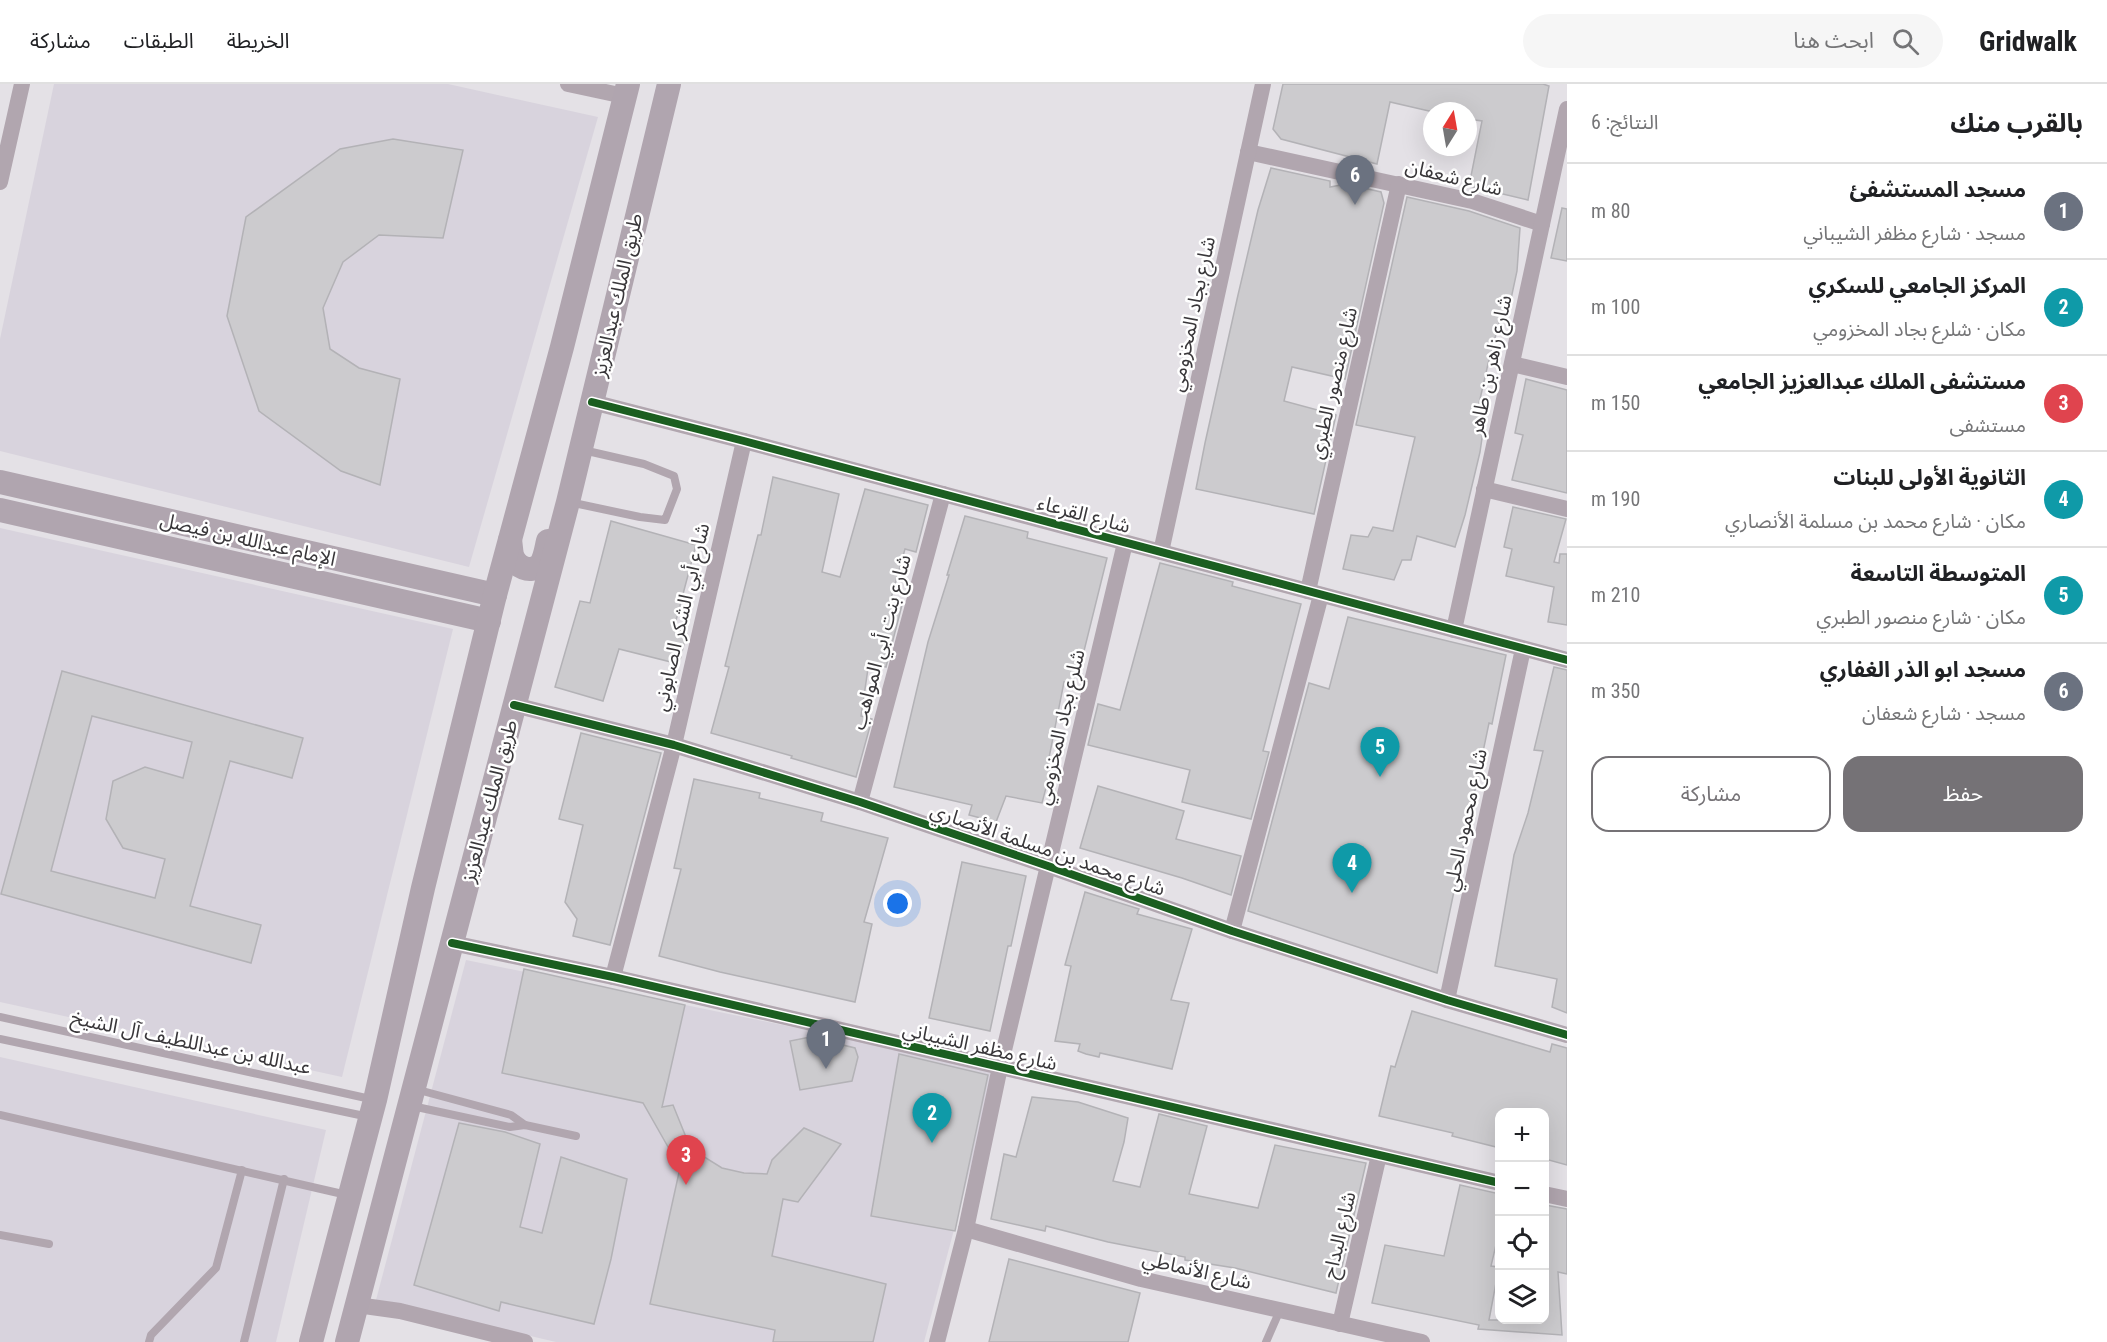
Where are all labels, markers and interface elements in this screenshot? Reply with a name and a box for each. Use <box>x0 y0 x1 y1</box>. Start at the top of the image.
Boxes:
search box <box>1523 14 1943 68</box>
icon: search <box>1889 25 1922 58</box>
text: Gridwalk <box>1979 25 2077 58</box>
text: ابحث هنا <box>1793 28 1874 53</box>
text: مشاركة <box>30 29 91 53</box>
text: الطبقات <box>124 29 194 53</box>
text: الخريطة <box>227 29 290 53</box>
north arrow <box>1423 102 1477 156</box>
text: بالقرب منك <box>1950 108 2083 138</box>
text: النتائج: 6 <box>1591 110 1659 134</box>
street label: شارع شعفان <box>1402 153 1505 204</box>
pin: 6 <box>1336 156 1374 205</box>
text: مسجد المستشفئ <box>1849 177 2026 202</box>
text: 80 m <box>1591 199 1630 223</box>
text: 1 <box>2058 199 2069 223</box>
street label: طريق الملك عبدالعزيز <box>586 211 648 380</box>
text: مسجد · شارع مظفر الشيباني <box>1803 221 2026 245</box>
street label: شارع بجاد المخزومي <box>1164 234 1224 395</box>
text: المركز الجامعي للسكري <box>1809 273 2026 298</box>
street label: شارع زاهر بن طاهر <box>1463 293 1519 439</box>
text: 100 m <box>1591 295 1640 319</box>
text: 2 <box>2058 295 2069 319</box>
street label: شارع منصور الطبري <box>1304 305 1366 462</box>
text: مكان · شلرع بجاد المخزومي <box>1813 317 2026 341</box>
text: مستشفى الملك عبدالعزيز الجامعي <box>1698 369 2026 394</box>
text: 150 m <box>1591 391 1640 415</box>
text: 3 <box>2058 391 2069 415</box>
text: مستشفى <box>1949 413 2026 437</box>
text: الثانوية الأولى للبنات <box>1833 465 2026 490</box>
text: 190 m <box>1591 487 1640 511</box>
text: 4 <box>2058 487 2069 511</box>
street label: شارع القرعاء <box>1034 490 1133 541</box>
street label: الإمام عبدالله بن فيصل <box>157 507 338 574</box>
text: مكان · شارع محمد بن مسلمة الأنصاري <box>1725 509 2026 533</box>
street label: شارع أبي الشكر الصابوني <box>648 521 718 714</box>
street label: شارع بنت أبي المواهب <box>846 552 919 733</box>
text: المتوسطة التاسعة <box>1850 561 2026 586</box>
text: 210 m <box>1591 583 1640 607</box>
text: 5 <box>2058 583 2069 607</box>
text: مكان · شارع منصور الطبري <box>1816 605 2026 629</box>
street label: شلرع بجاد المخزومي <box>1030 647 1093 808</box>
text: مسجد ابو الذر الغفاري <box>1820 657 2026 682</box>
text: 350 m <box>1591 679 1640 703</box>
text: 6 <box>2058 679 2069 703</box>
text: مسجد · شارع شعفان <box>1862 701 2026 725</box>
street label: طريق الملك عبدالعزيز <box>455 717 523 886</box>
pin: 5 <box>1360 728 1400 777</box>
street label: شارع محمود الحلي <box>1438 746 1495 894</box>
button: مشاركة <box>1591 756 1831 832</box>
button: حفظ <box>1843 756 2083 832</box>
street label: شارع محمد بن مسلمة الأنصاري <box>926 797 1169 904</box>
pin: 4 <box>1332 844 1372 893</box>
your location <box>883 889 912 918</box>
street label: عبدالله بن عبداللطيف آل الشيخ <box>68 1005 313 1082</box>
street label: شارع مظفر الشيباني <box>900 1017 1060 1079</box>
pin: 1 <box>806 1020 846 1069</box>
pin: 2 <box>912 1094 952 1143</box>
map controls <box>1495 1108 1549 1324</box>
button: + <box>1495 1108 1549 1162</box>
pin: 3 <box>666 1136 706 1185</box>
button: − <box>1495 1162 1549 1216</box>
street label: شارع البداح <box>1317 1189 1364 1282</box>
button: locate <box>1495 1216 1549 1270</box>
street label: شارع الأنماطي <box>1139 1246 1254 1298</box>
button: layers <box>1495 1270 1549 1324</box>

